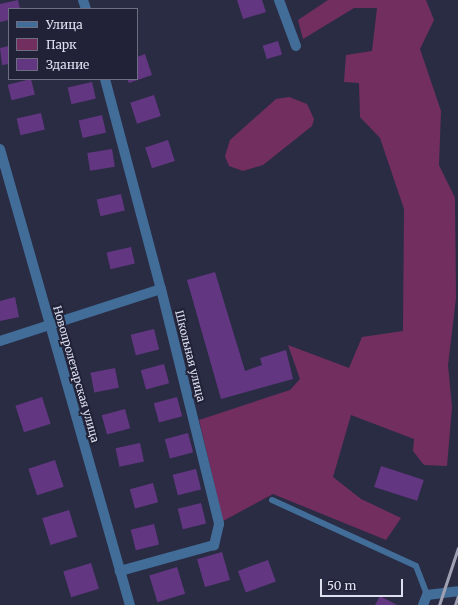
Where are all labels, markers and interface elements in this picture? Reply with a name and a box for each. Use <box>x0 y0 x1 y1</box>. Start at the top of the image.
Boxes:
legend <box>8 8 138 80</box>
text: Улица <box>46 17 83 32</box>
text: Парк <box>46 37 77 52</box>
text: Здание <box>46 57 89 72</box>
street label: Новопролетарская улица <box>50 304 102 444</box>
street label: Школьная улица <box>172 309 208 403</box>
scale bar <box>322 571 405 597</box>
text: 50 m <box>327 578 356 593</box>

